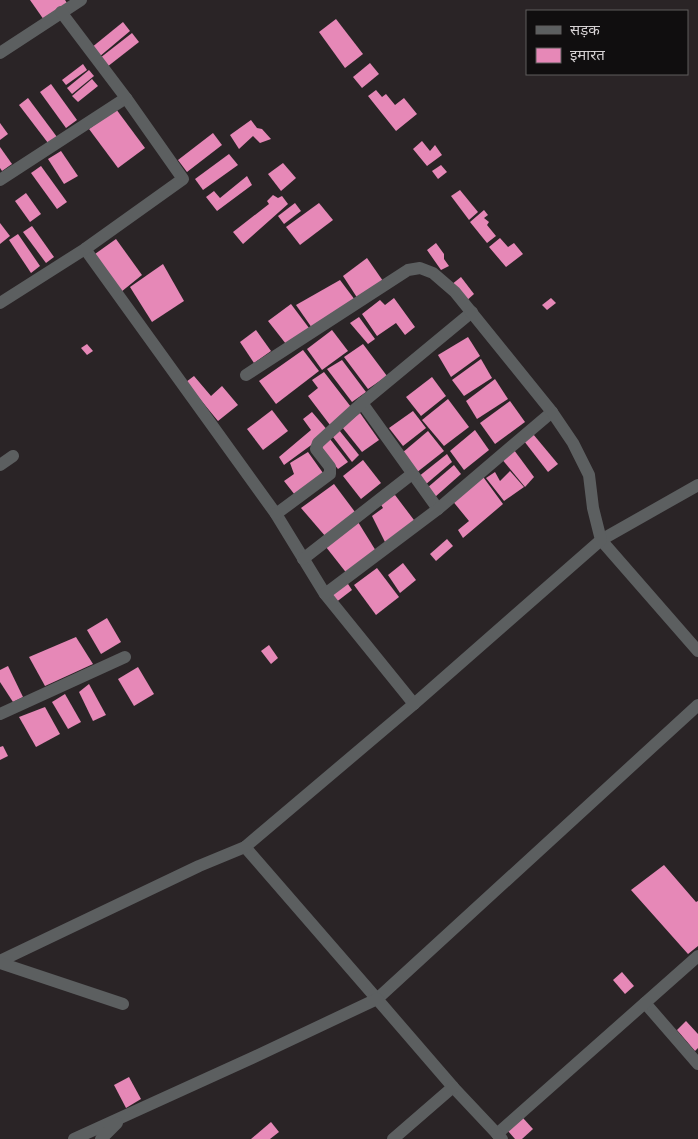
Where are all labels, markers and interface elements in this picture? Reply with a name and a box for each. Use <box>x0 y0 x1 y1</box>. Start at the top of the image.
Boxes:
legend <box>526 10 688 75</box>
text: सड़क <box>570 22 600 41</box>
text: इमारत <box>570 47 605 66</box>

